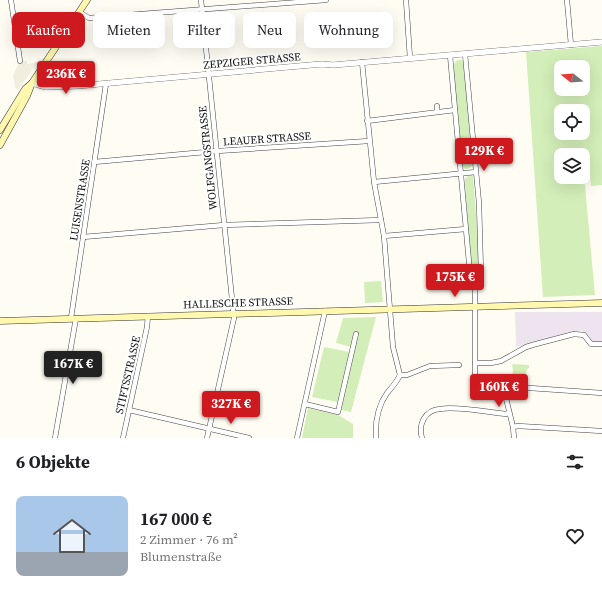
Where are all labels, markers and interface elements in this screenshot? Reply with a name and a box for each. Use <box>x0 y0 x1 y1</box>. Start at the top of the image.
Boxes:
chip: Kaufen <box>12 12 85 48</box>
chip: Mieten <box>93 12 165 48</box>
chip: Filter <box>173 12 235 48</box>
chip: Neu <box>243 12 296 48</box>
chip: Wohnung <box>304 12 393 48</box>
street label: ZEPZIGER STRASSE <box>203 49 301 73</box>
north arrow <box>554 60 590 96</box>
map controls <box>554 60 590 184</box>
pin: 236K € <box>33 61 99 95</box>
text: 236K € <box>46 65 86 82</box>
button: locate <box>554 104 590 140</box>
street label: WOLFGANGSTRASSE <box>195 105 221 211</box>
street label: LEAUER STRASSE <box>223 128 312 150</box>
pin: 129K € <box>451 138 517 172</box>
text: 129K € <box>464 142 504 159</box>
button: layers <box>554 148 590 184</box>
street label: LUISENSTRASSE <box>66 158 94 242</box>
pin: 175K € <box>422 264 488 298</box>
text: 175K € <box>435 268 475 285</box>
street label: HALLESCHE STRASSE <box>183 294 294 312</box>
street label: STIFTSSTRASSE <box>112 334 144 415</box>
pin: 167K € <box>40 351 106 385</box>
text: 167K € <box>53 355 93 372</box>
pin: 160K € <box>466 374 532 408</box>
text: 160K € <box>479 378 519 395</box>
pin: 327K € <box>198 391 264 425</box>
text: 327K € <box>211 395 251 412</box>
text: 6 Objekte <box>16 450 90 474</box>
icon: filters <box>564 451 586 473</box>
text: 167 000 € <box>140 507 212 531</box>
icon: home <box>48 512 96 560</box>
icon: heart <box>564 525 586 547</box>
text: 2 Zimmer · 76 m² <box>140 531 238 548</box>
text: Blumenstraße <box>140 548 222 565</box>

